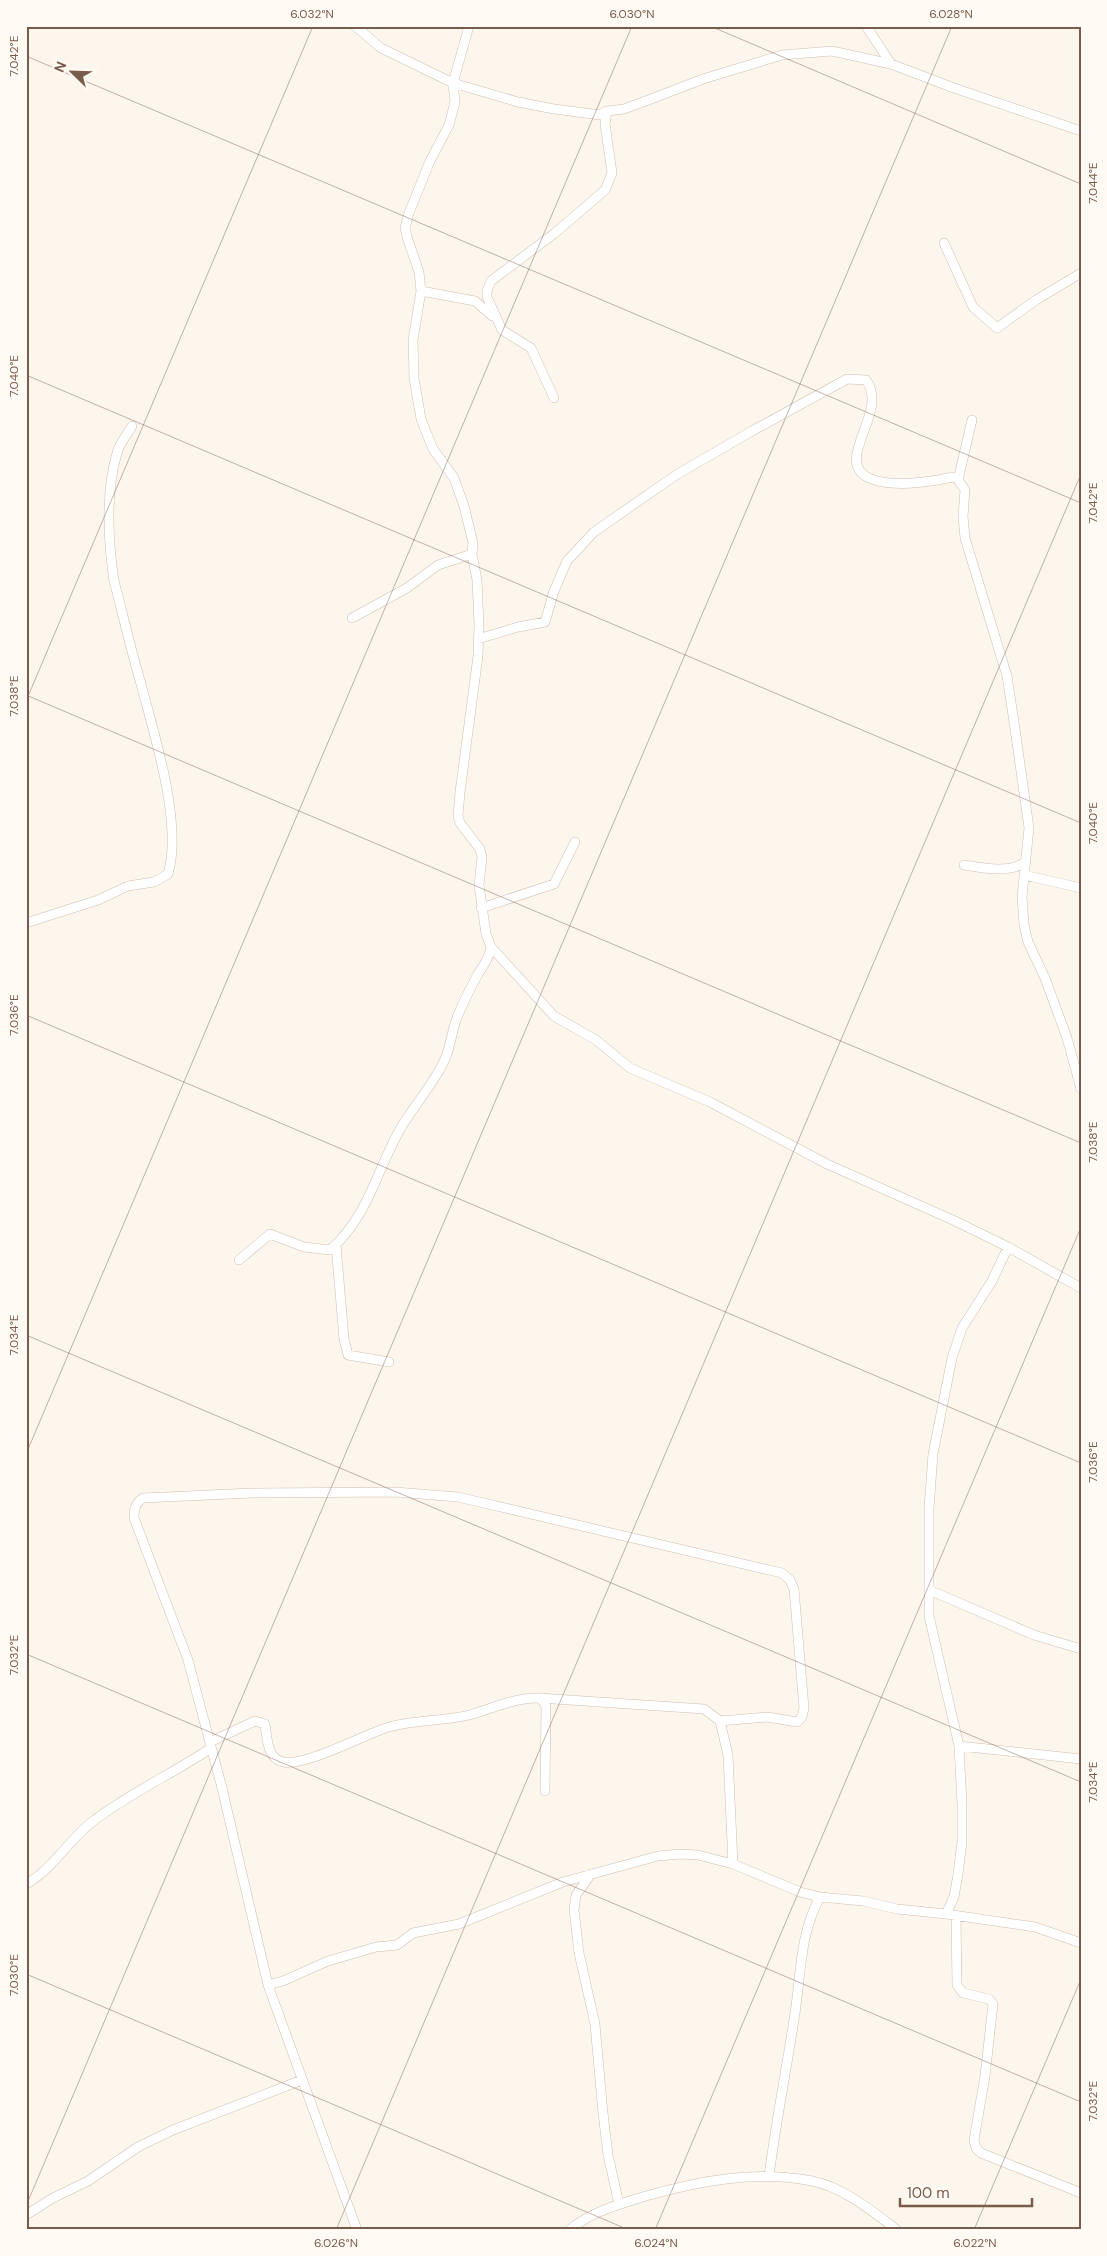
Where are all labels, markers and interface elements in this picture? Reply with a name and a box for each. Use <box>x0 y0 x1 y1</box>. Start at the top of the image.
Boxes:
text: 6.032°N <box>290 6 334 22</box>
text: 6.030°N <box>610 6 654 22</box>
text: 6.028°N <box>929 6 973 22</box>
text: 7.042°E <box>6 35 22 76</box>
north arrow <box>48 48 98 98</box>
text: N <box>50 59 70 75</box>
text: 7.044°E <box>1085 162 1101 204</box>
text: 7.040°E <box>6 355 22 397</box>
text: 7.042°E <box>1085 482 1101 523</box>
text: 7.038°E <box>6 675 22 717</box>
text: 7.040°E <box>1085 802 1101 844</box>
text: 7.036°E <box>6 994 22 1036</box>
text: 7.038°E <box>1085 1121 1101 1163</box>
text: 7.034°E <box>6 1314 22 1356</box>
text: 7.036°E <box>1085 1441 1101 1483</box>
text: 7.032°E <box>6 1634 22 1675</box>
text: 7.034°E <box>1085 1761 1101 1803</box>
text: 7.030°E <box>6 1954 22 1996</box>
text: 7.032°E <box>1085 2080 1101 2121</box>
scale bar <box>900 2176 1032 2208</box>
text: 100 m <box>907 2183 950 2203</box>
text: 6.026°N <box>314 2235 358 2251</box>
text: 6.024°N <box>634 2235 678 2251</box>
text: 6.022°N <box>953 2235 997 2251</box>

